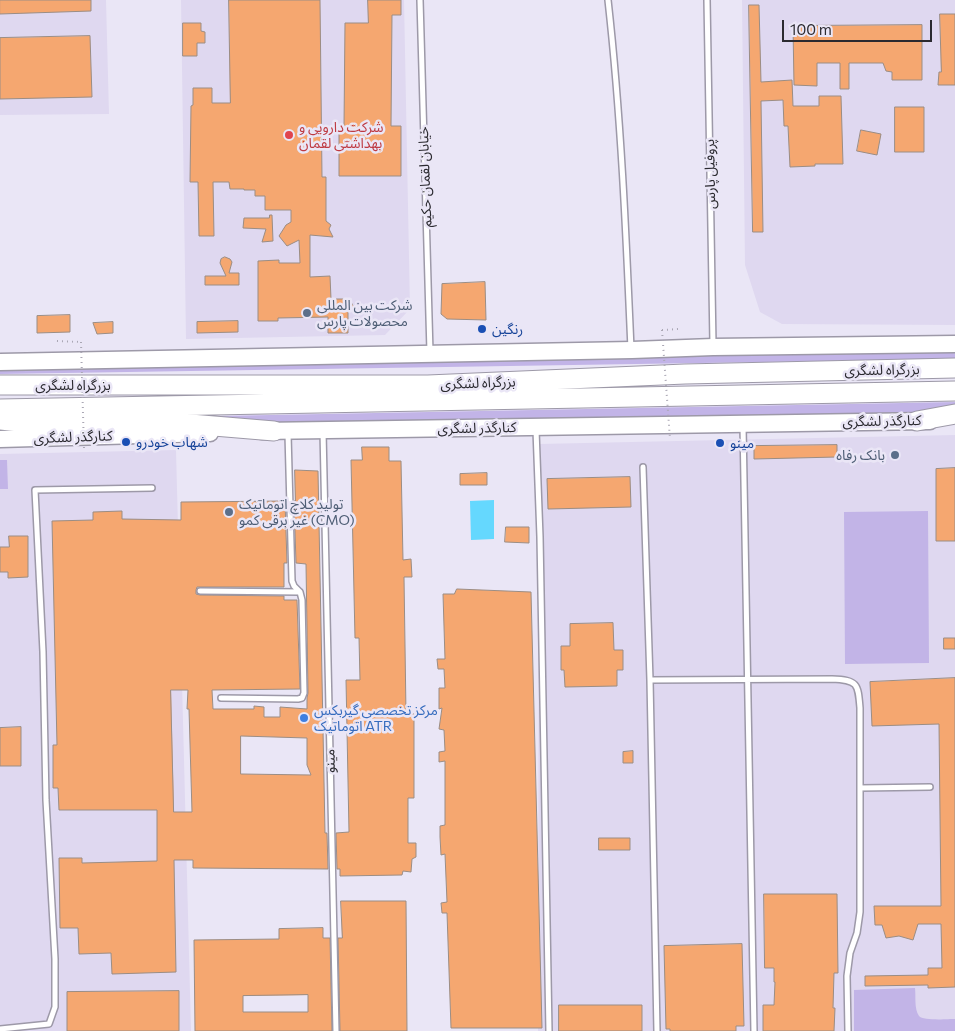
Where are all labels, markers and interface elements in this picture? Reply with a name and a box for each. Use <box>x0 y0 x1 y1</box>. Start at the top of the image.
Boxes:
scale bar <box>785 10 935 42</box>
text: 100 m <box>790 20 832 38</box>
place label: شرکت دارویی و بهداشتی لقمان <box>299 119 384 152</box>
street label: خیابان لقمان حکیم <box>415 126 435 228</box>
marker: شرکت دارویی و بهداشتی لقمان <box>283 129 295 141</box>
street label: پروفیل پارس <box>701 139 719 209</box>
place label: شرکت بین المللی محصولات پارس <box>317 297 412 330</box>
marker: شرکت بین المللی محصولات پارس <box>301 307 313 319</box>
place label: رنگین <box>492 321 523 337</box>
marker: رنگین <box>476 323 488 335</box>
street label: بزرگراه لشگری <box>844 361 920 379</box>
street label: بزرگراه لشگری <box>440 373 516 393</box>
street label: بزرگراه لشگری <box>35 377 111 393</box>
street label: کنارگذر لشگری <box>842 412 922 430</box>
street label: کنارگذر لشگری <box>437 419 517 437</box>
street label: کنارگذر لشگری <box>33 427 113 447</box>
place label: شهاب خودرو <box>136 434 208 450</box>
place label: مینو <box>730 435 754 451</box>
marker: شهاب خودرو <box>120 436 132 448</box>
marker: مینو <box>714 437 726 449</box>
place label: بانک رفاه <box>836 447 885 463</box>
marker: بانک رفاه <box>889 449 901 461</box>
place label: تولید کلاچ اتوماتیک غیر برقی کمو (CMO) <box>239 496 355 528</box>
marker: تولید کلاچ اتوماتیک غیر برقی کمو (CMO) <box>223 506 235 518</box>
place label: مرکز تخصصی گیربکس اتوماتیک ATR <box>314 702 438 734</box>
marker: مرکز تخصصی گیربکس اتوماتیک ATR <box>298 712 310 724</box>
street label: مینو <box>321 749 339 773</box>

